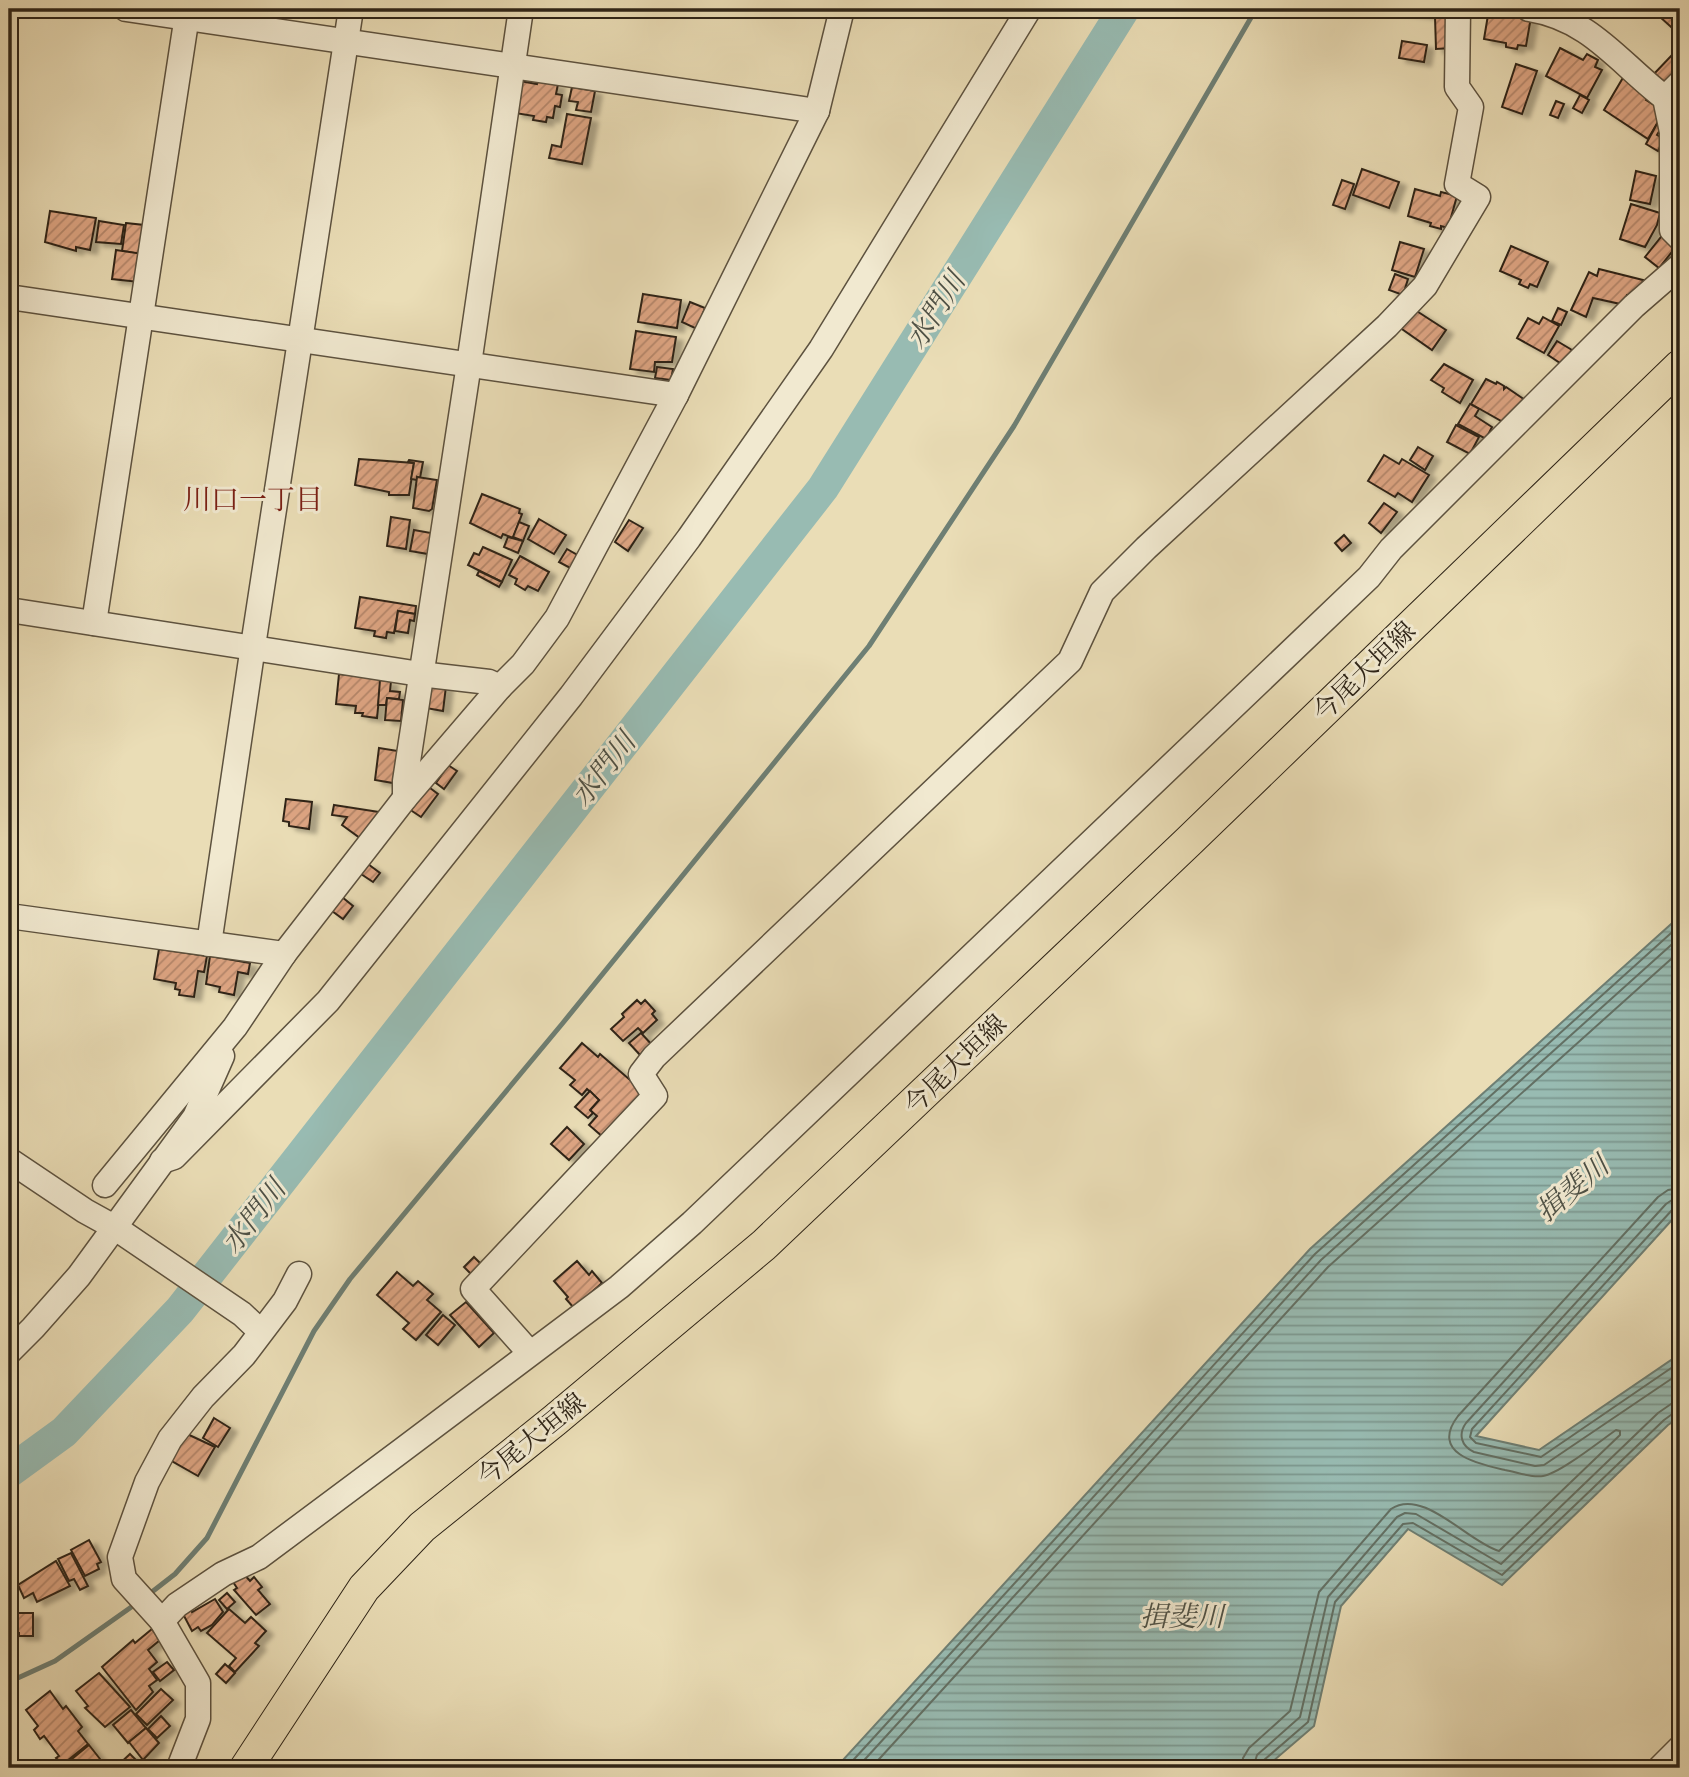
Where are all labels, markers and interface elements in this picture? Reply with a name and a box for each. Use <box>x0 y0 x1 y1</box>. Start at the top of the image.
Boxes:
water label: 水門川 <box>898 263 978 358</box>
district label: 川口一丁目 <box>183 482 323 522</box>
street label: 今尾大垣線 <box>1306 614 1425 731</box>
water label: 水門川 <box>564 723 649 816</box>
street label: 今尾大垣線 <box>897 1007 1016 1124</box>
water label: 揖斐川 <box>1529 1146 1621 1233</box>
water label: 水門川 <box>214 1170 299 1263</box>
street label: 今尾大垣線 <box>470 1386 595 1496</box>
water label: 揖斐川 <box>1140 1599 1227 1639</box>

